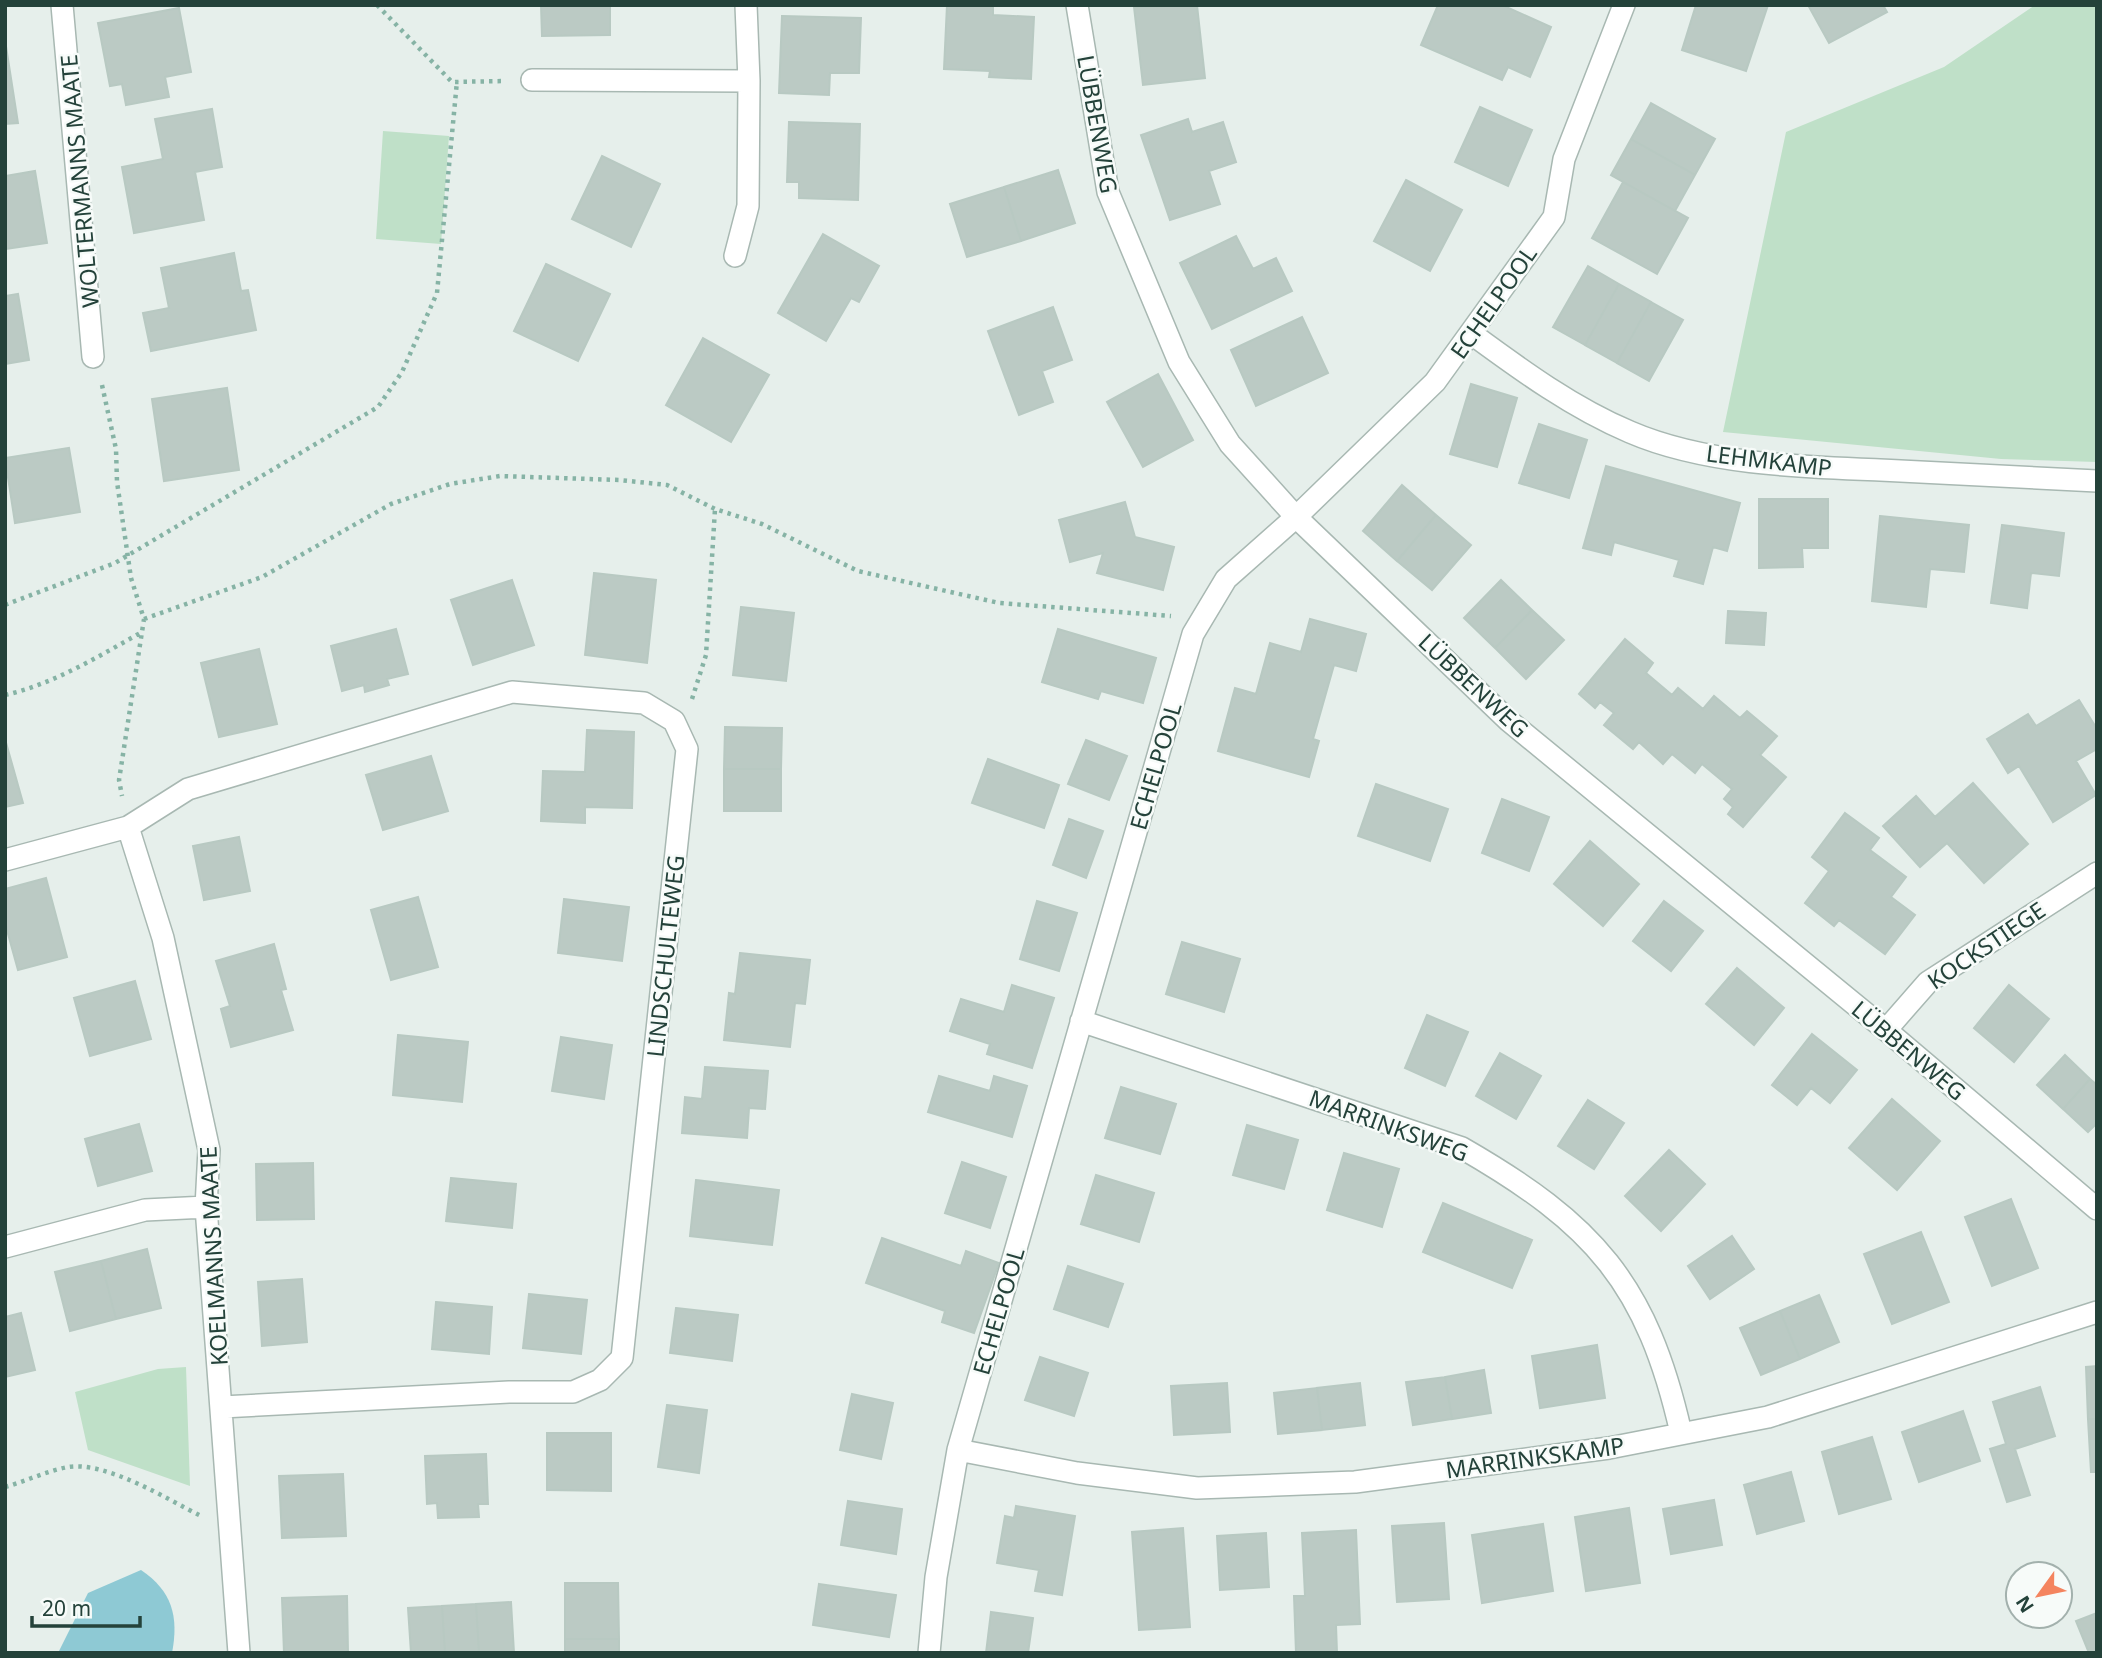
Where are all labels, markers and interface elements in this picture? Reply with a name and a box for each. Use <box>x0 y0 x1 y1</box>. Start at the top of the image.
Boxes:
street label: LÜBBENWEG <box>1070 52 1126 196</box>
street label: WOLTERMANNS MAATE <box>52 53 106 309</box>
street label: ECHELPOOL <box>1442 239 1544 365</box>
street label: LEHMKAMP <box>1704 436 1834 484</box>
street label: LÜBBENWEG <box>1412 626 1536 744</box>
street label: ECHELPOOL <box>1122 699 1188 833</box>
street label: LINDSCHULTEWEG <box>638 853 692 1059</box>
street label: KOCKSTIEGE <box>1921 894 2051 996</box>
street label: LÜBBENWEG <box>1845 993 1973 1107</box>
street label: MARRINKSWEG <box>1305 1081 1473 1169</box>
street label: KOELMANNS MAATE <box>191 1145 235 1367</box>
street label: ECHELPOOL <box>965 1244 1031 1378</box>
street label: MARRINKSKAMP <box>1444 1429 1626 1485</box>
north arrow <box>2004 1560 2074 1630</box>
scale bar <box>32 1584 140 1628</box>
text: N <box>2010 1591 2040 1618</box>
text: 20 m <box>42 1594 91 1622</box>

